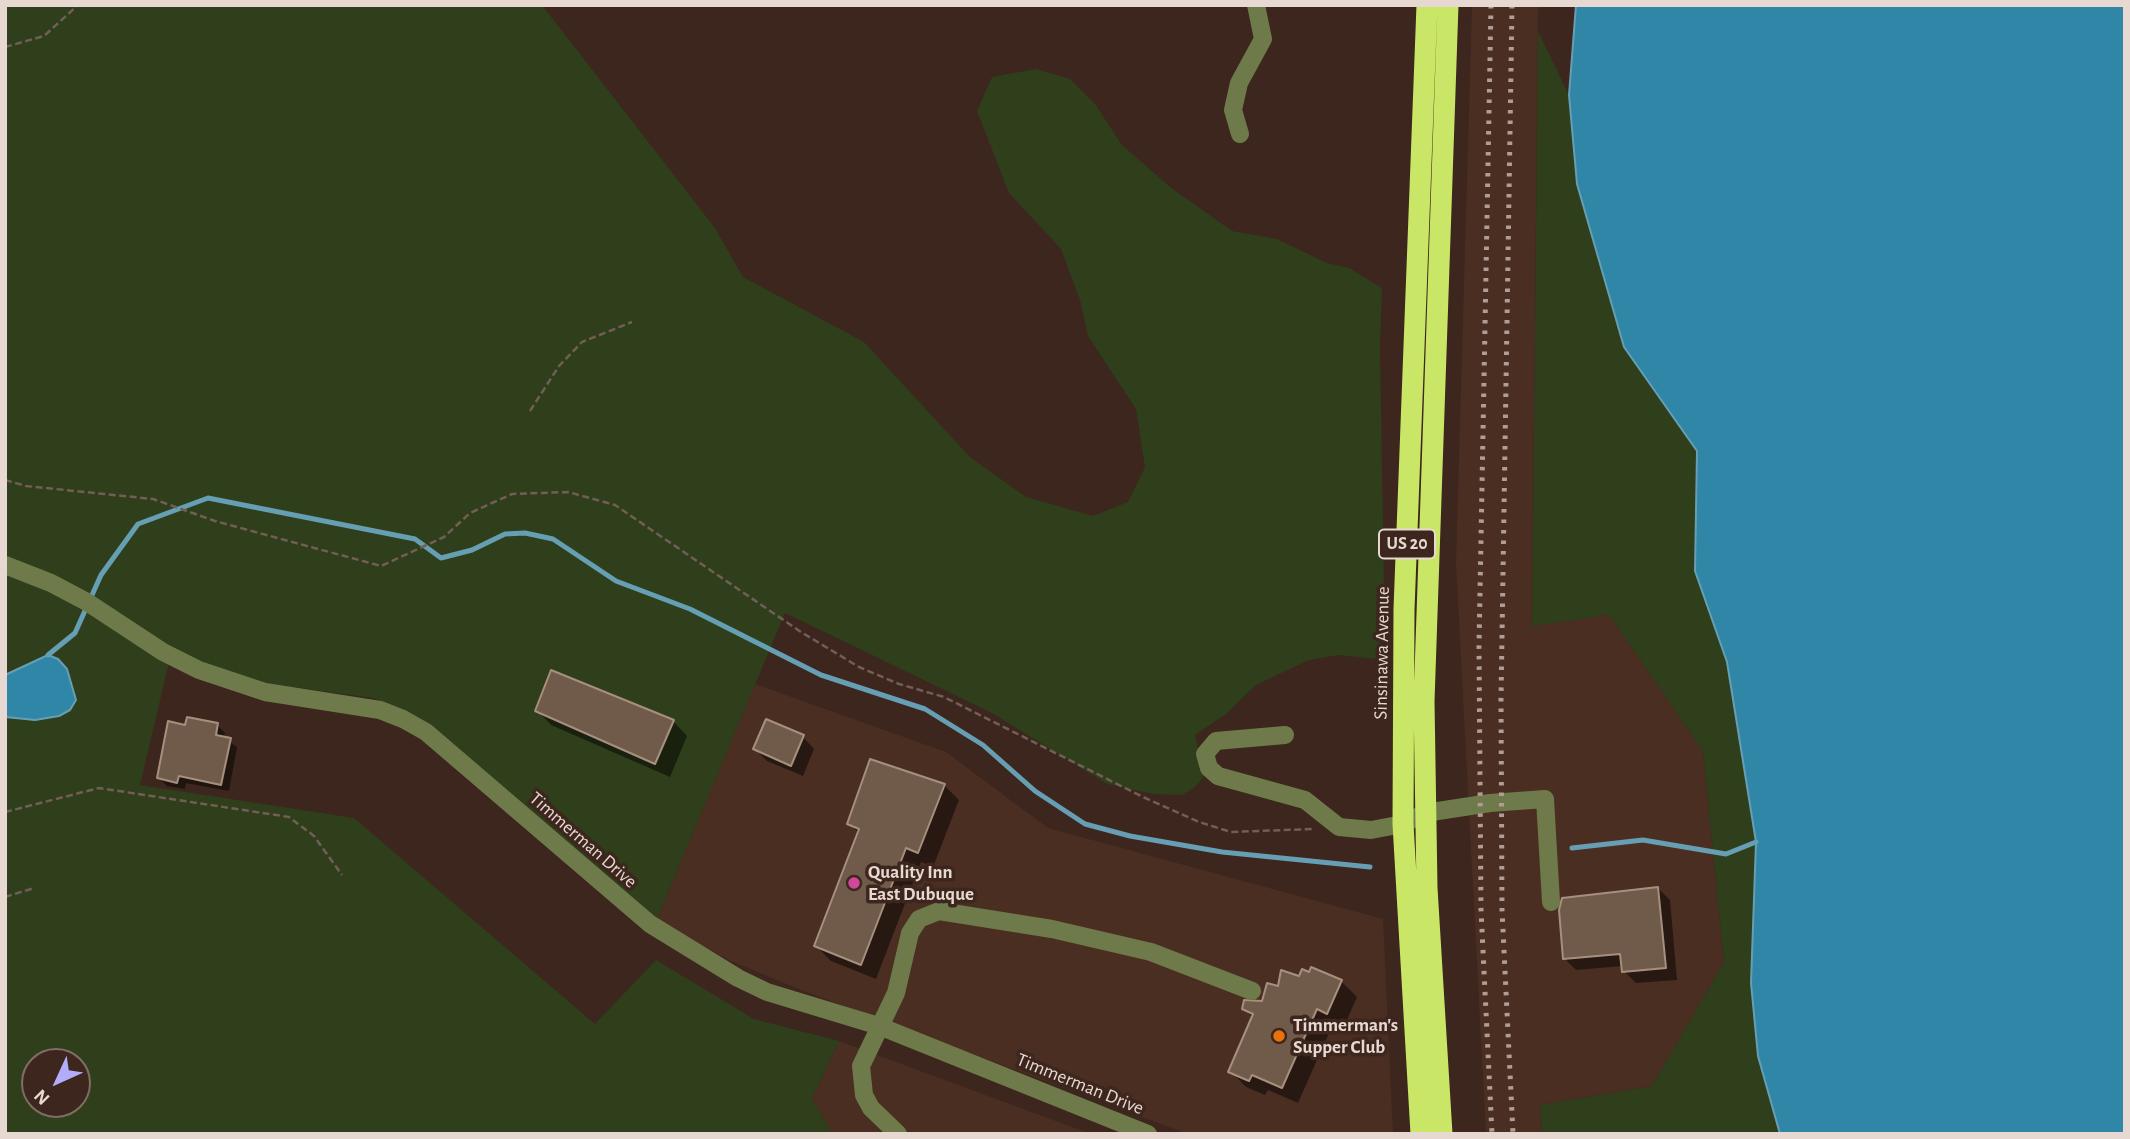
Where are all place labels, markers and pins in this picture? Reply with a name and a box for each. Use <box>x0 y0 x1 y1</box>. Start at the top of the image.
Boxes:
place label: Quality Inn East Dubuque <box>868 861 974 905</box>
marker: Quality Inn East Dubuque <box>846 875 862 891</box>
place label: Timmerman's Supper Club <box>1293 1014 1398 1058</box>
marker: Timmerman's Supper Club <box>1271 1028 1287 1044</box>

